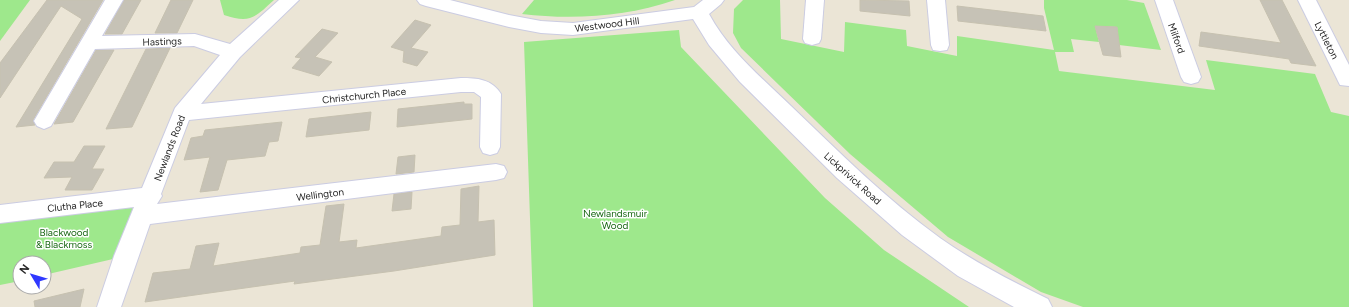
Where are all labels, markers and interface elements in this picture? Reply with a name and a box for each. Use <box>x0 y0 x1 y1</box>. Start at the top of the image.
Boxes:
street label: Westwood Hill <box>574 14 640 35</box>
street label: Lyttleton <box>1312 19 1342 62</box>
street label: Milford <box>1165 21 1188 55</box>
street label: Hastings <box>142 34 182 49</box>
street label: Christchurch Place <box>321 85 407 106</box>
street label: Newlands Road <box>151 113 188 183</box>
street label: Lickprivick Road <box>821 149 884 208</box>
street label: Wellington <box>295 185 345 204</box>
street label: Clutha Place <box>47 196 104 215</box>
park label: Newlandsmuir Wood <box>583 207 648 232</box>
park label: Blackwood & Blackmoss <box>36 226 92 251</box>
north arrow <box>12 255 52 295</box>
text: N <box>17 262 32 277</box>

